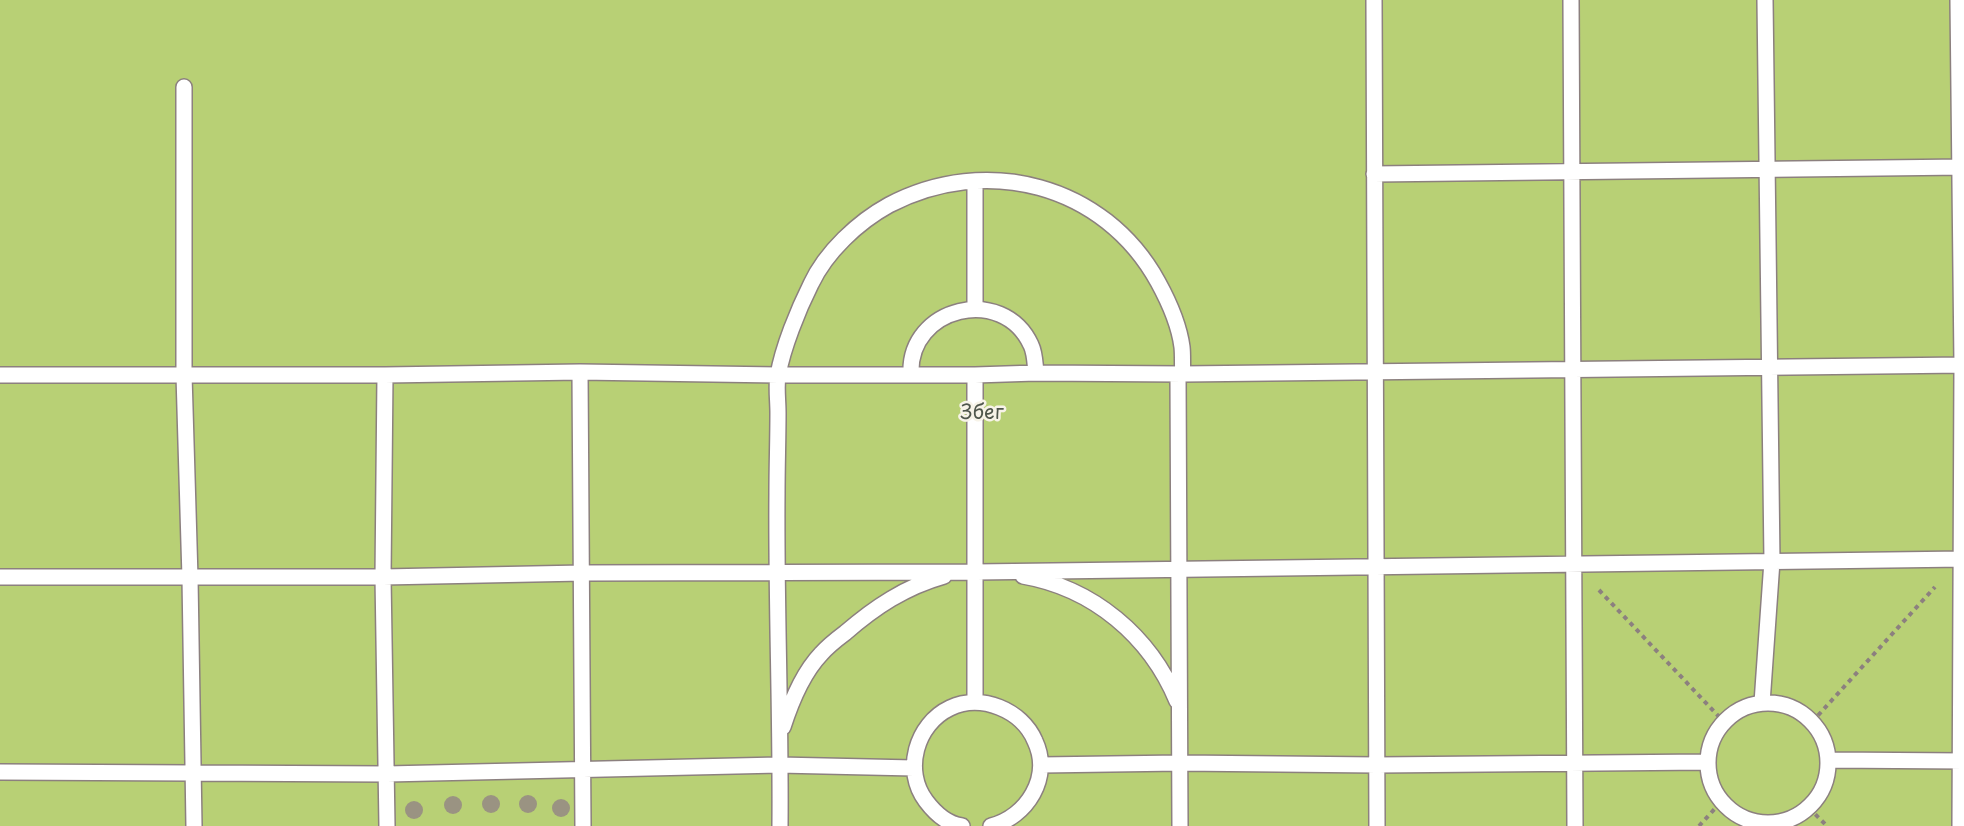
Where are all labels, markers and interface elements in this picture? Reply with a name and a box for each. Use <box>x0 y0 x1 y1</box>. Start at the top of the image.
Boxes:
park label: Збег <box>960 401 1004 425</box>

